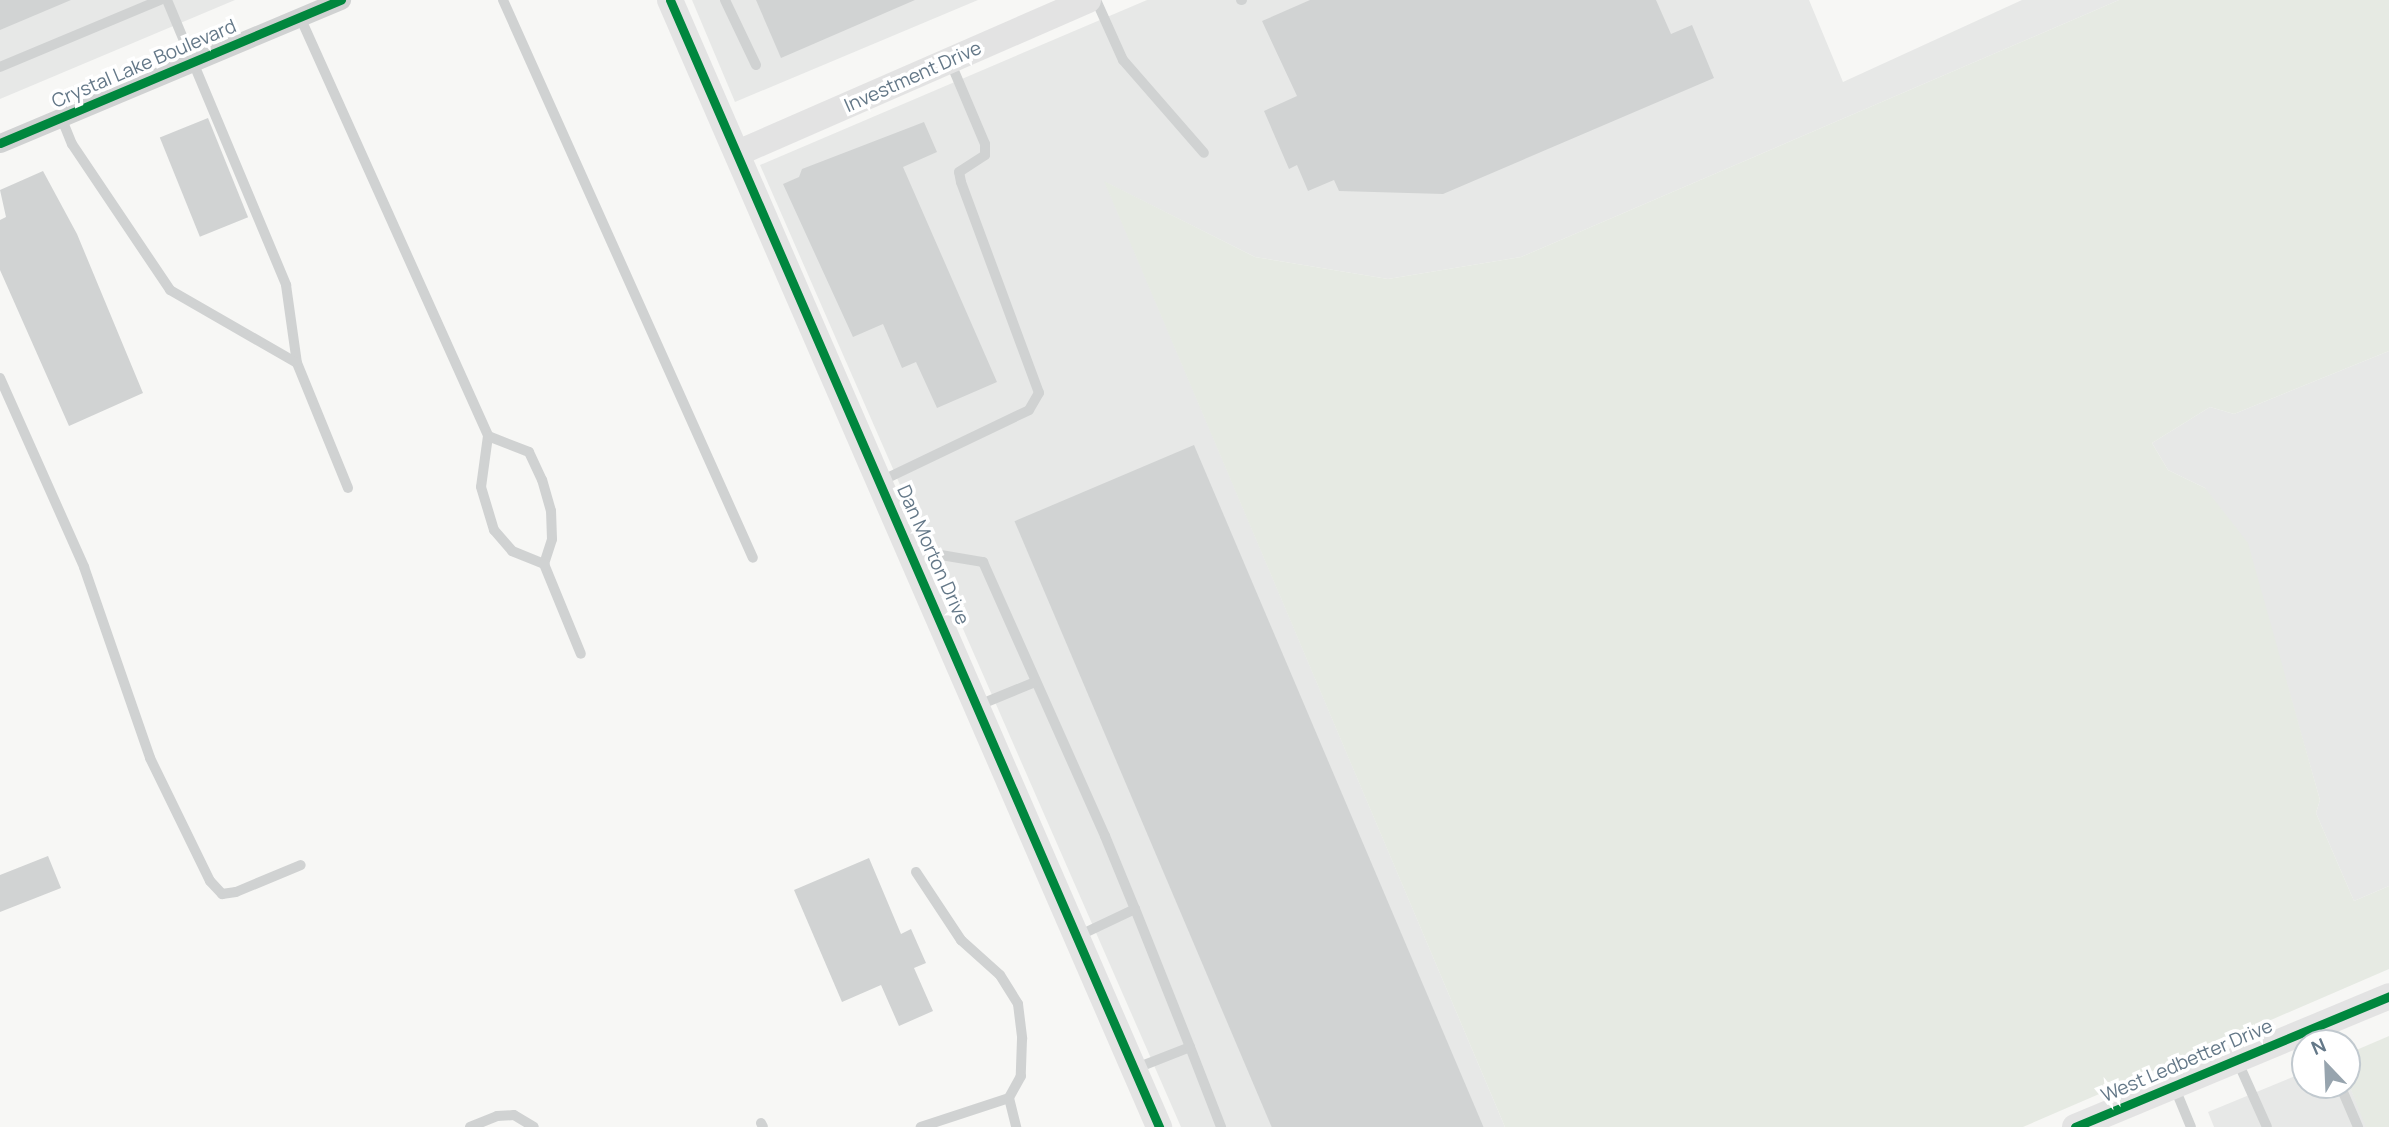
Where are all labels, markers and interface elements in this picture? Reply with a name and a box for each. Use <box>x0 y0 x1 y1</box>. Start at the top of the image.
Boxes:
street label: Crystal Lake Boulevard <box>48 15 240 113</box>
street label: Investment Drive <box>841 37 985 117</box>
street label: Dan Morton Drive <box>892 482 974 628</box>
street label: West Ledbetter Drive <box>2098 1015 2276 1107</box>
north arrow <box>2291 1029 2361 1099</box>
text: N <box>2307 1032 2330 1061</box>

